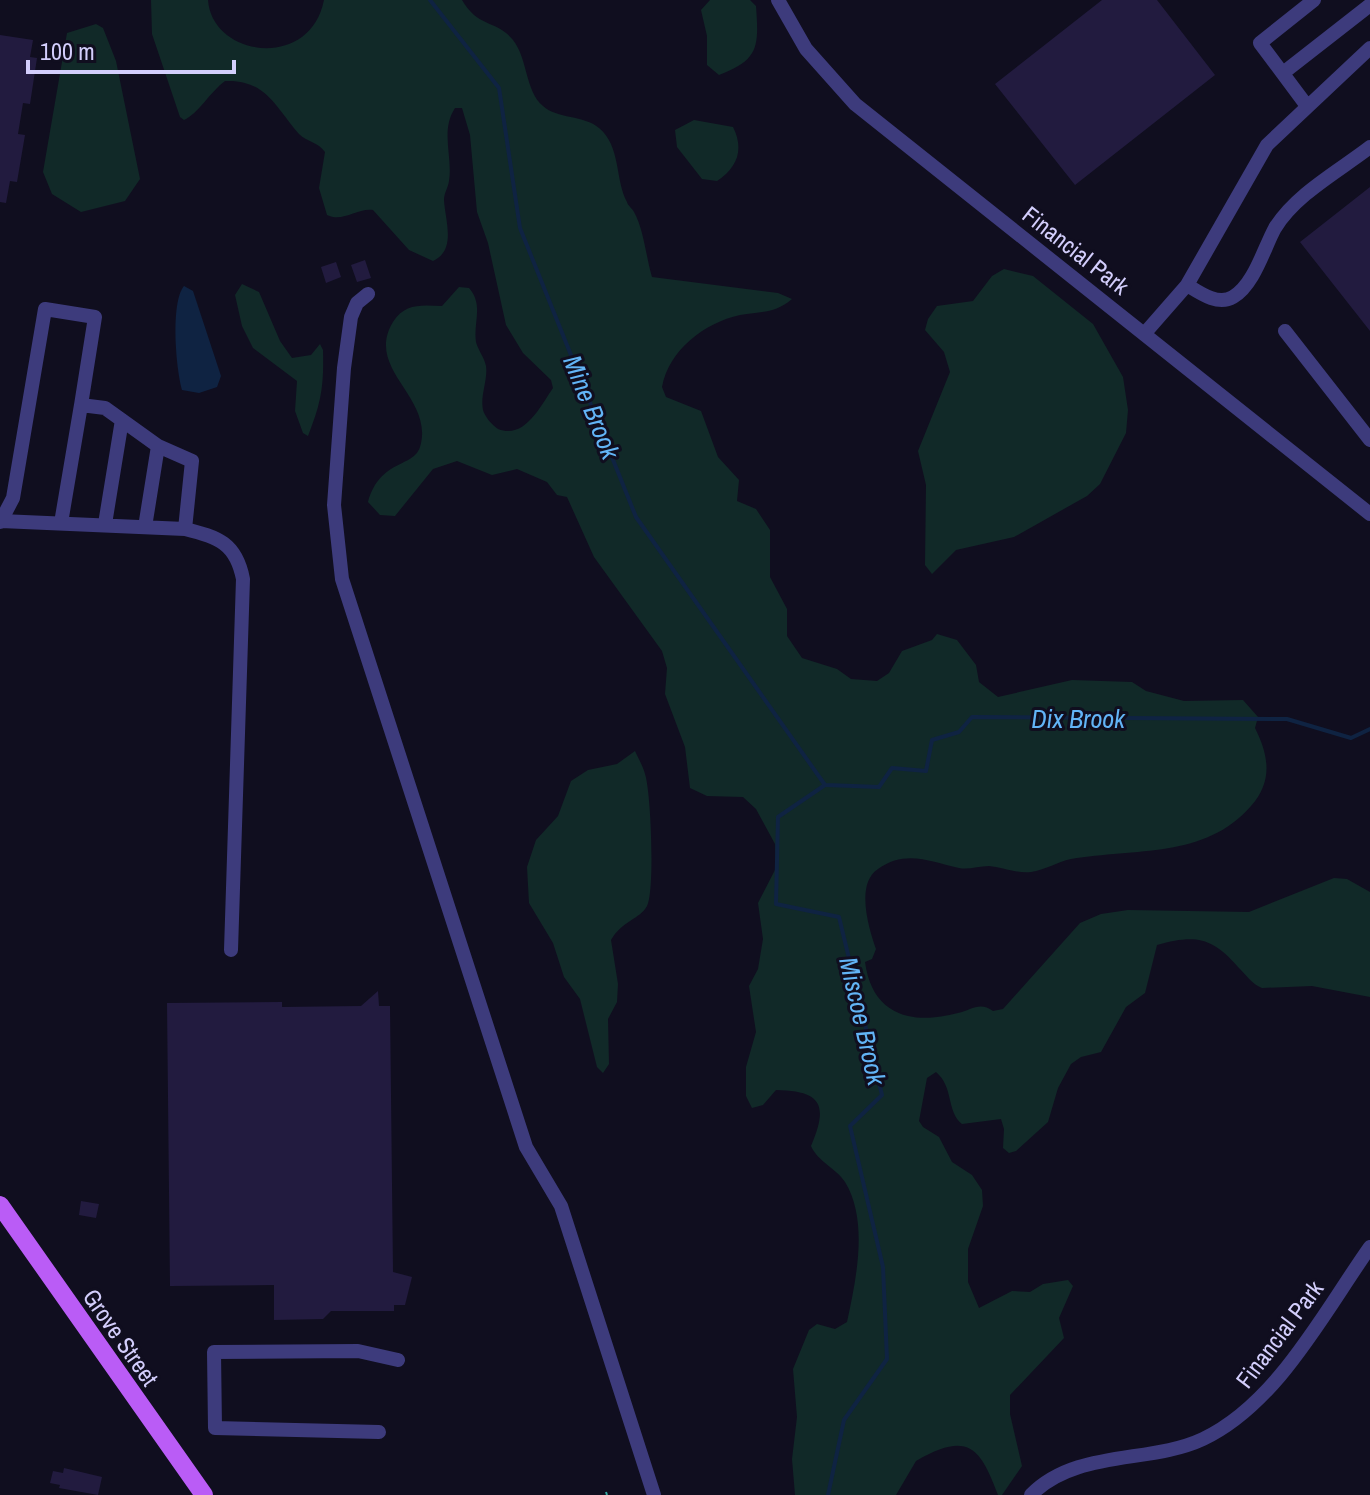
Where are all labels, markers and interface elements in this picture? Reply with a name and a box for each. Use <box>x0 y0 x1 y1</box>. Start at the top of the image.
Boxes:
scale bar <box>28 24 234 74</box>
text: 100 m <box>40 35 95 67</box>
street label: Financial Park <box>1016 198 1136 302</box>
water label: Mine Brook <box>555 350 629 465</box>
water label: Dix Brook <box>1031 701 1126 736</box>
water label: Miscoe Brook <box>831 954 895 1090</box>
street label: Financial Park <box>1228 1274 1330 1394</box>
street label: Grove Street <box>76 1282 166 1392</box>

